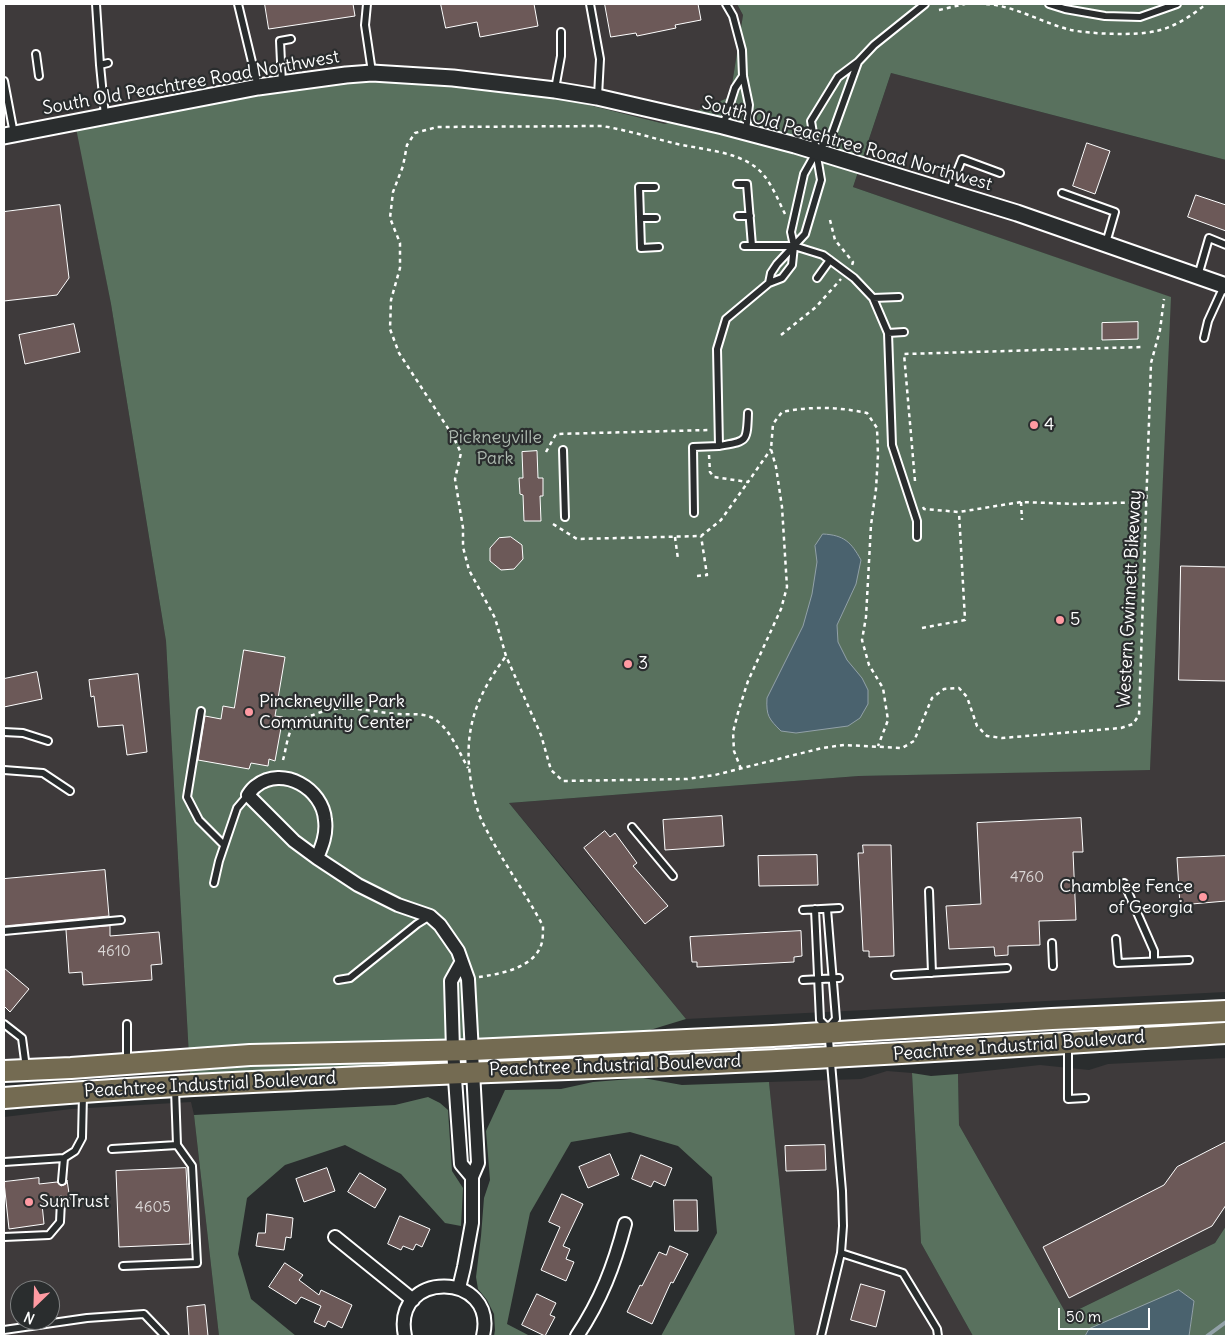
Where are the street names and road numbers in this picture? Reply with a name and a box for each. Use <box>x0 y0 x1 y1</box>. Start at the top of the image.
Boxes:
street label: South Old Peachtree Road Northwest <box>41 46 341 120</box>
street label: South Old Peachtree Road Northwest <box>699 92 995 196</box>
street label: Western Gwinnett Bikeway <box>1113 489 1147 709</box>
street label: Peachtree Industrial Boulevard <box>892 1026 1146 1066</box>
street label: Peachtree Industrial Boulevard <box>489 1051 741 1081</box>
street label: Peachtree Industrial Boulevard <box>83 1068 337 1102</box>

